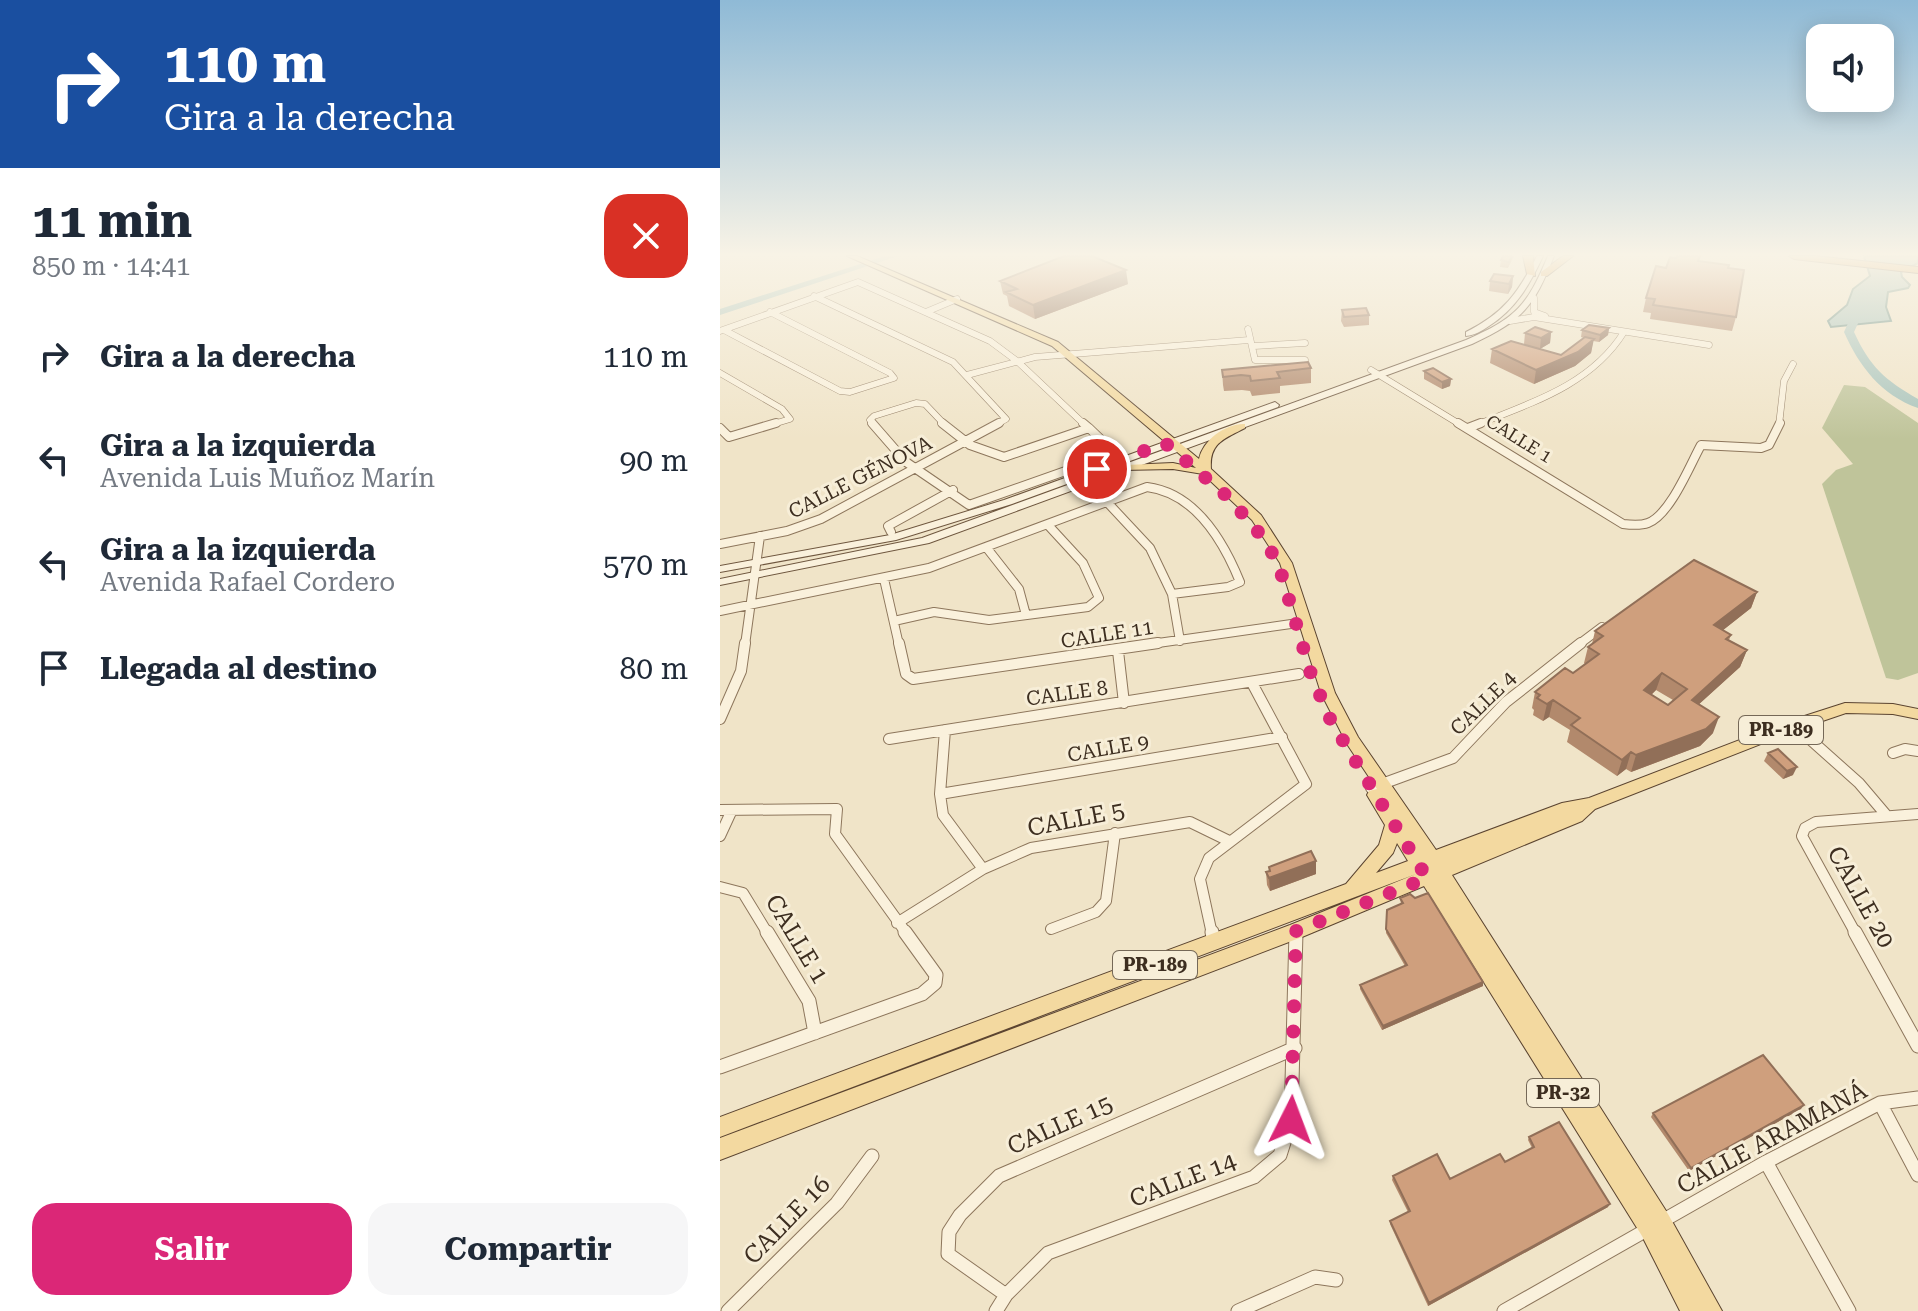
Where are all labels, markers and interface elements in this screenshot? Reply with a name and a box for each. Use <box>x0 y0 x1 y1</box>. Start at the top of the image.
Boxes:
map controls <box>1806 24 1894 112</box>
button: sound <box>1806 24 1894 112</box>
text: 110 m <box>164 30 326 96</box>
icon: right <box>32 32 136 136</box>
text: Gira a la derecha <box>164 97 455 139</box>
text: 11 min <box>32 193 192 249</box>
button: close <box>604 194 688 278</box>
text: 850 m · 14:41 <box>32 251 191 281</box>
icon: right <box>32 334 76 378</box>
text: Gira a la derecha <box>100 339 355 374</box>
text: 110 m <box>603 339 688 374</box>
street label: CALLE 1 <box>1482 410 1556 467</box>
text: Gira a la izquierda <box>100 428 376 463</box>
street label: CALLE GÉNOVA <box>784 431 936 523</box>
pin <box>1063 435 1131 503</box>
icon: left <box>32 438 76 482</box>
text: 90 m <box>619 443 688 478</box>
icon: arrive <box>1075 447 1119 491</box>
text: Avenida Luis Muñoz Marín <box>100 463 435 493</box>
text: Gira a la izquierda <box>100 532 376 567</box>
icon: left <box>32 542 76 586</box>
text: 570 m <box>603 547 688 582</box>
text: Avenida Rafael Cordero <box>100 567 395 597</box>
street label: CALLE 11 <box>1059 615 1155 653</box>
icon: arrive <box>32 646 76 690</box>
text: Llegada al destino <box>100 651 377 686</box>
text: 80 m <box>619 651 688 686</box>
street label: CALLE 4 <box>1445 665 1521 740</box>
street label: CALLE 8 <box>1025 675 1109 711</box>
road number: PR-189 <box>1739 716 1823 744</box>
street label: CALLE 9 <box>1065 729 1151 767</box>
street label: CALLE 5 <box>1025 796 1127 842</box>
street label: CALLE 20 <box>1822 841 1900 953</box>
street label: CALLE 1 <box>760 890 834 988</box>
road number: PR-189 <box>1113 951 1197 979</box>
street label: CALLE ARAMANÁ <box>1672 1075 1872 1200</box>
position arrow <box>1249 1078 1333 1162</box>
road number: PR-32 <box>1527 1079 1599 1107</box>
street label: CALLE 15 <box>1003 1089 1117 1161</box>
street label: CALLE 14 <box>1126 1147 1241 1213</box>
street label: CALLE 16 <box>738 1170 836 1270</box>
button: Salir <box>32 1203 352 1295</box>
button: Compartir <box>368 1203 688 1295</box>

